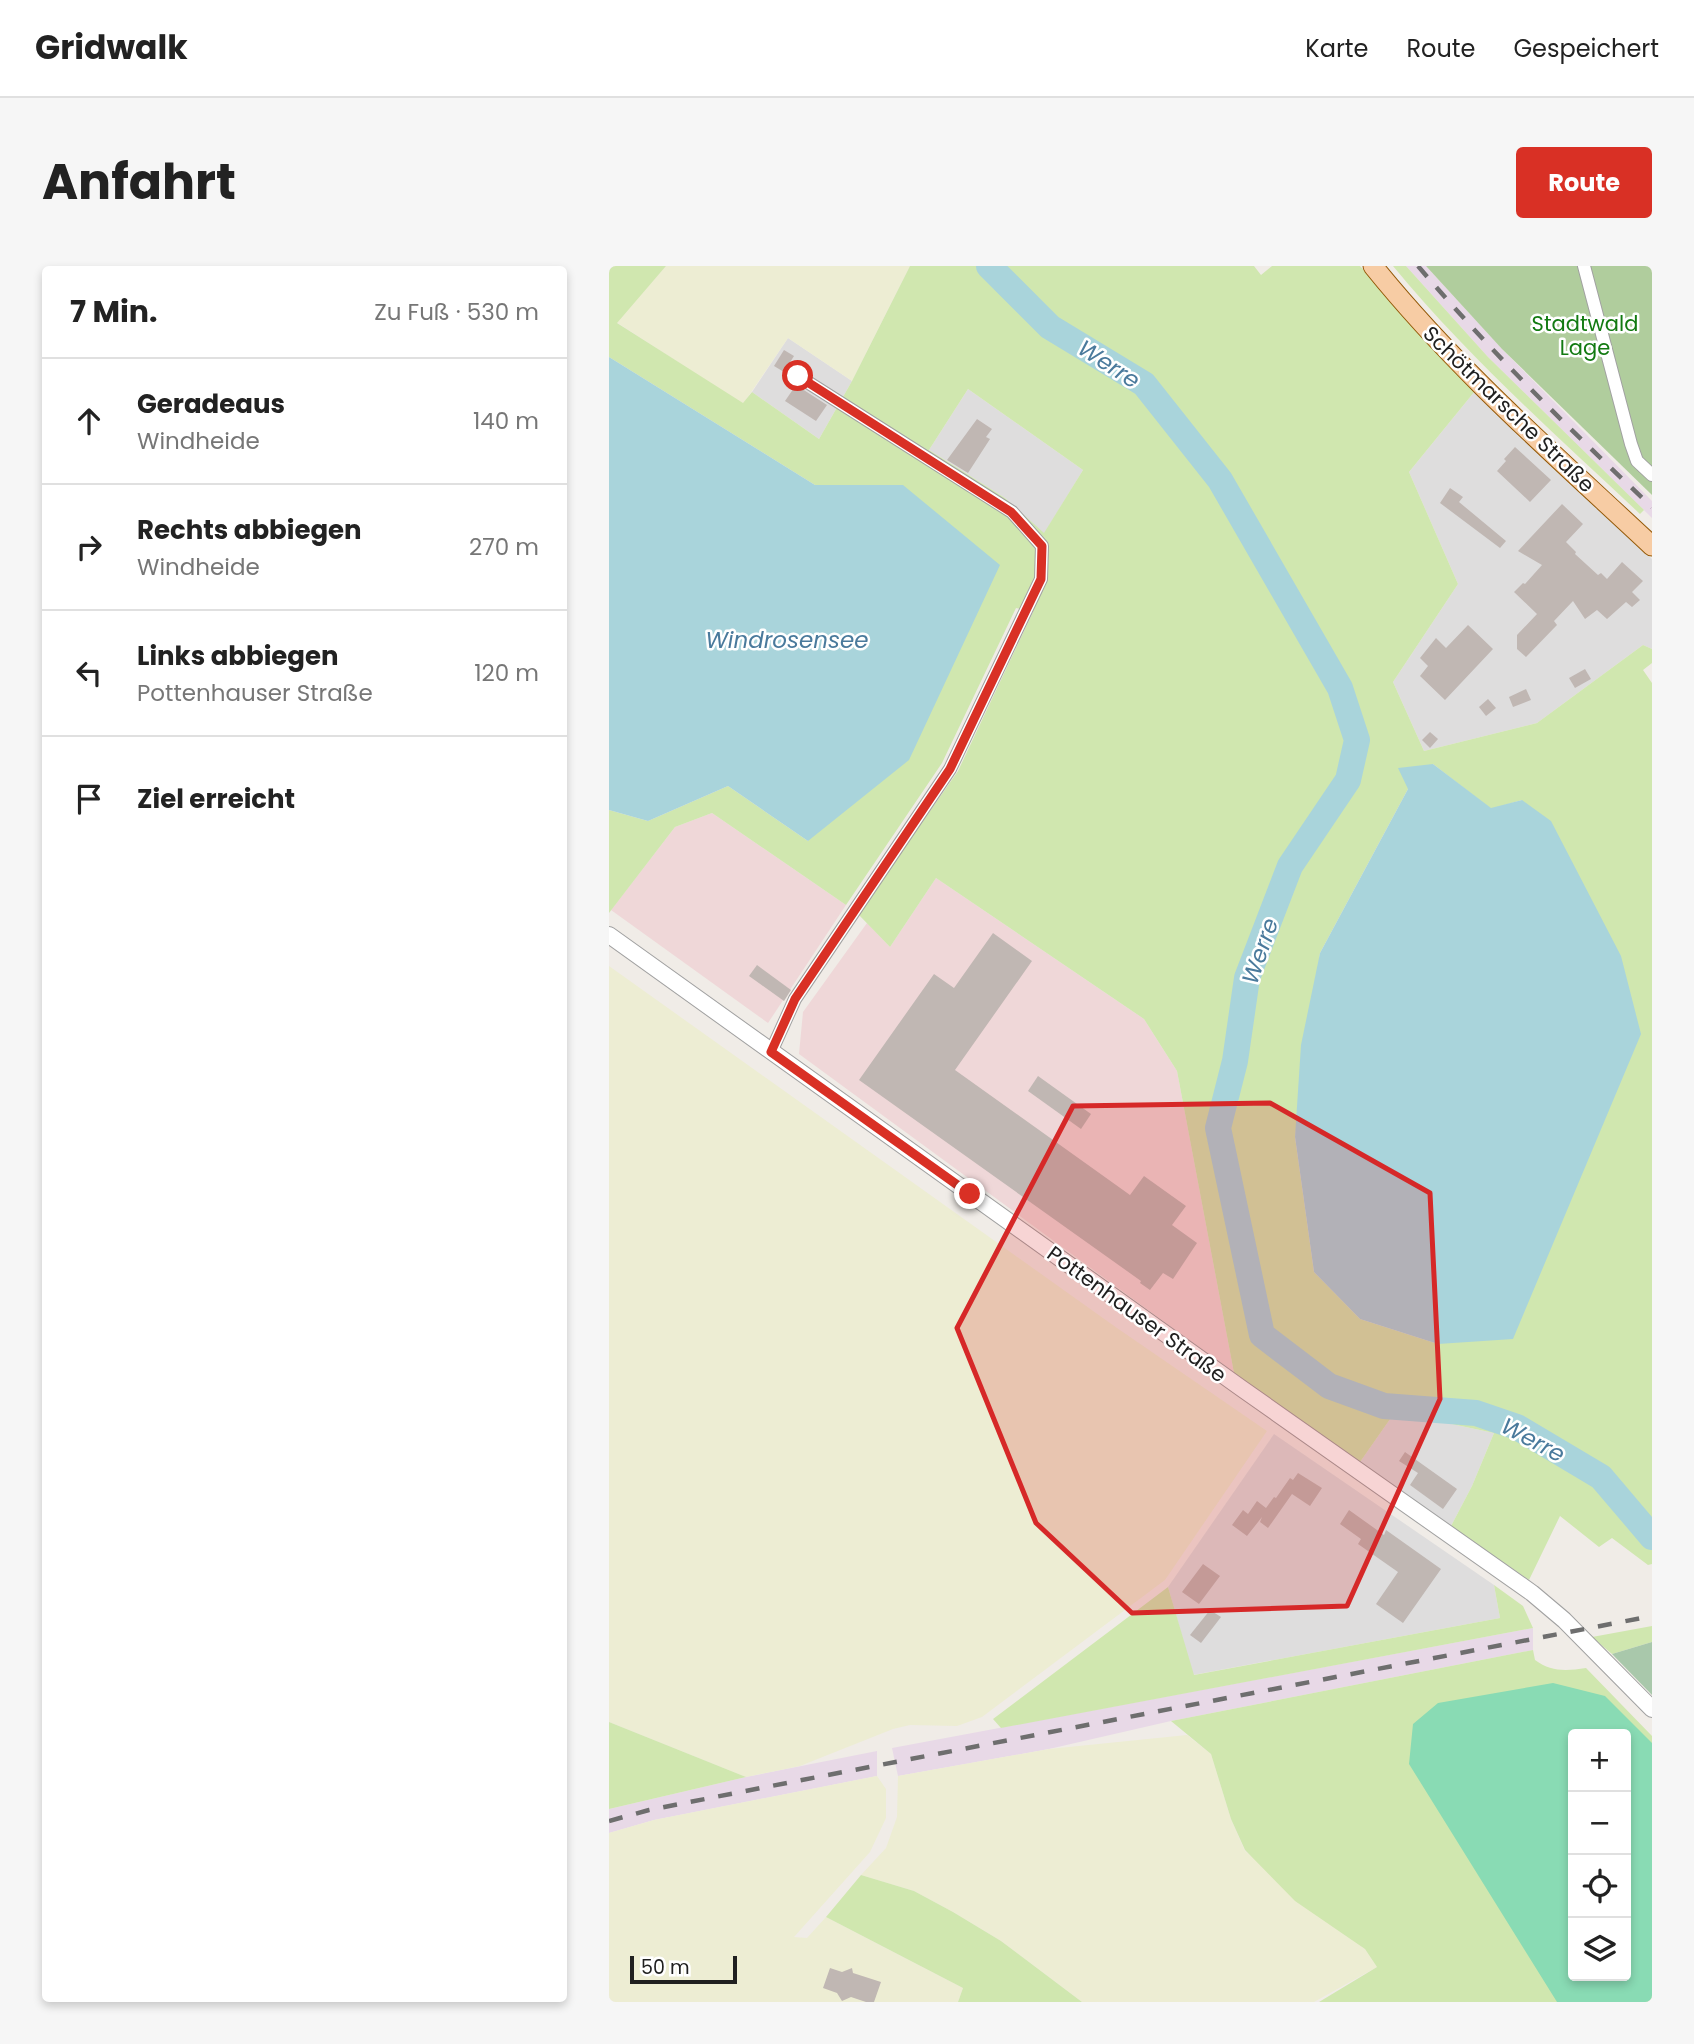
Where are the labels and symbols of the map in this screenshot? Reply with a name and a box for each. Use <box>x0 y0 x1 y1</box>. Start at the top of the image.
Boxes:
park label: Stadtwald Lage <box>1532 309 1638 362</box>
street label: Schötmarsche Straße <box>1417 319 1601 499</box>
water label: Werre <box>1072 332 1146 396</box>
route start <box>782 360 813 391</box>
water label: Windrosensee <box>705 624 869 656</box>
water label: Werre <box>1234 914 1286 988</box>
route end <box>954 1178 985 1209</box>
street label: Pottenhauser Straße <box>1041 1239 1233 1389</box>
water label: Werre <box>1495 1410 1571 1470</box>
scale bar <box>630 1953 737 1985</box>

